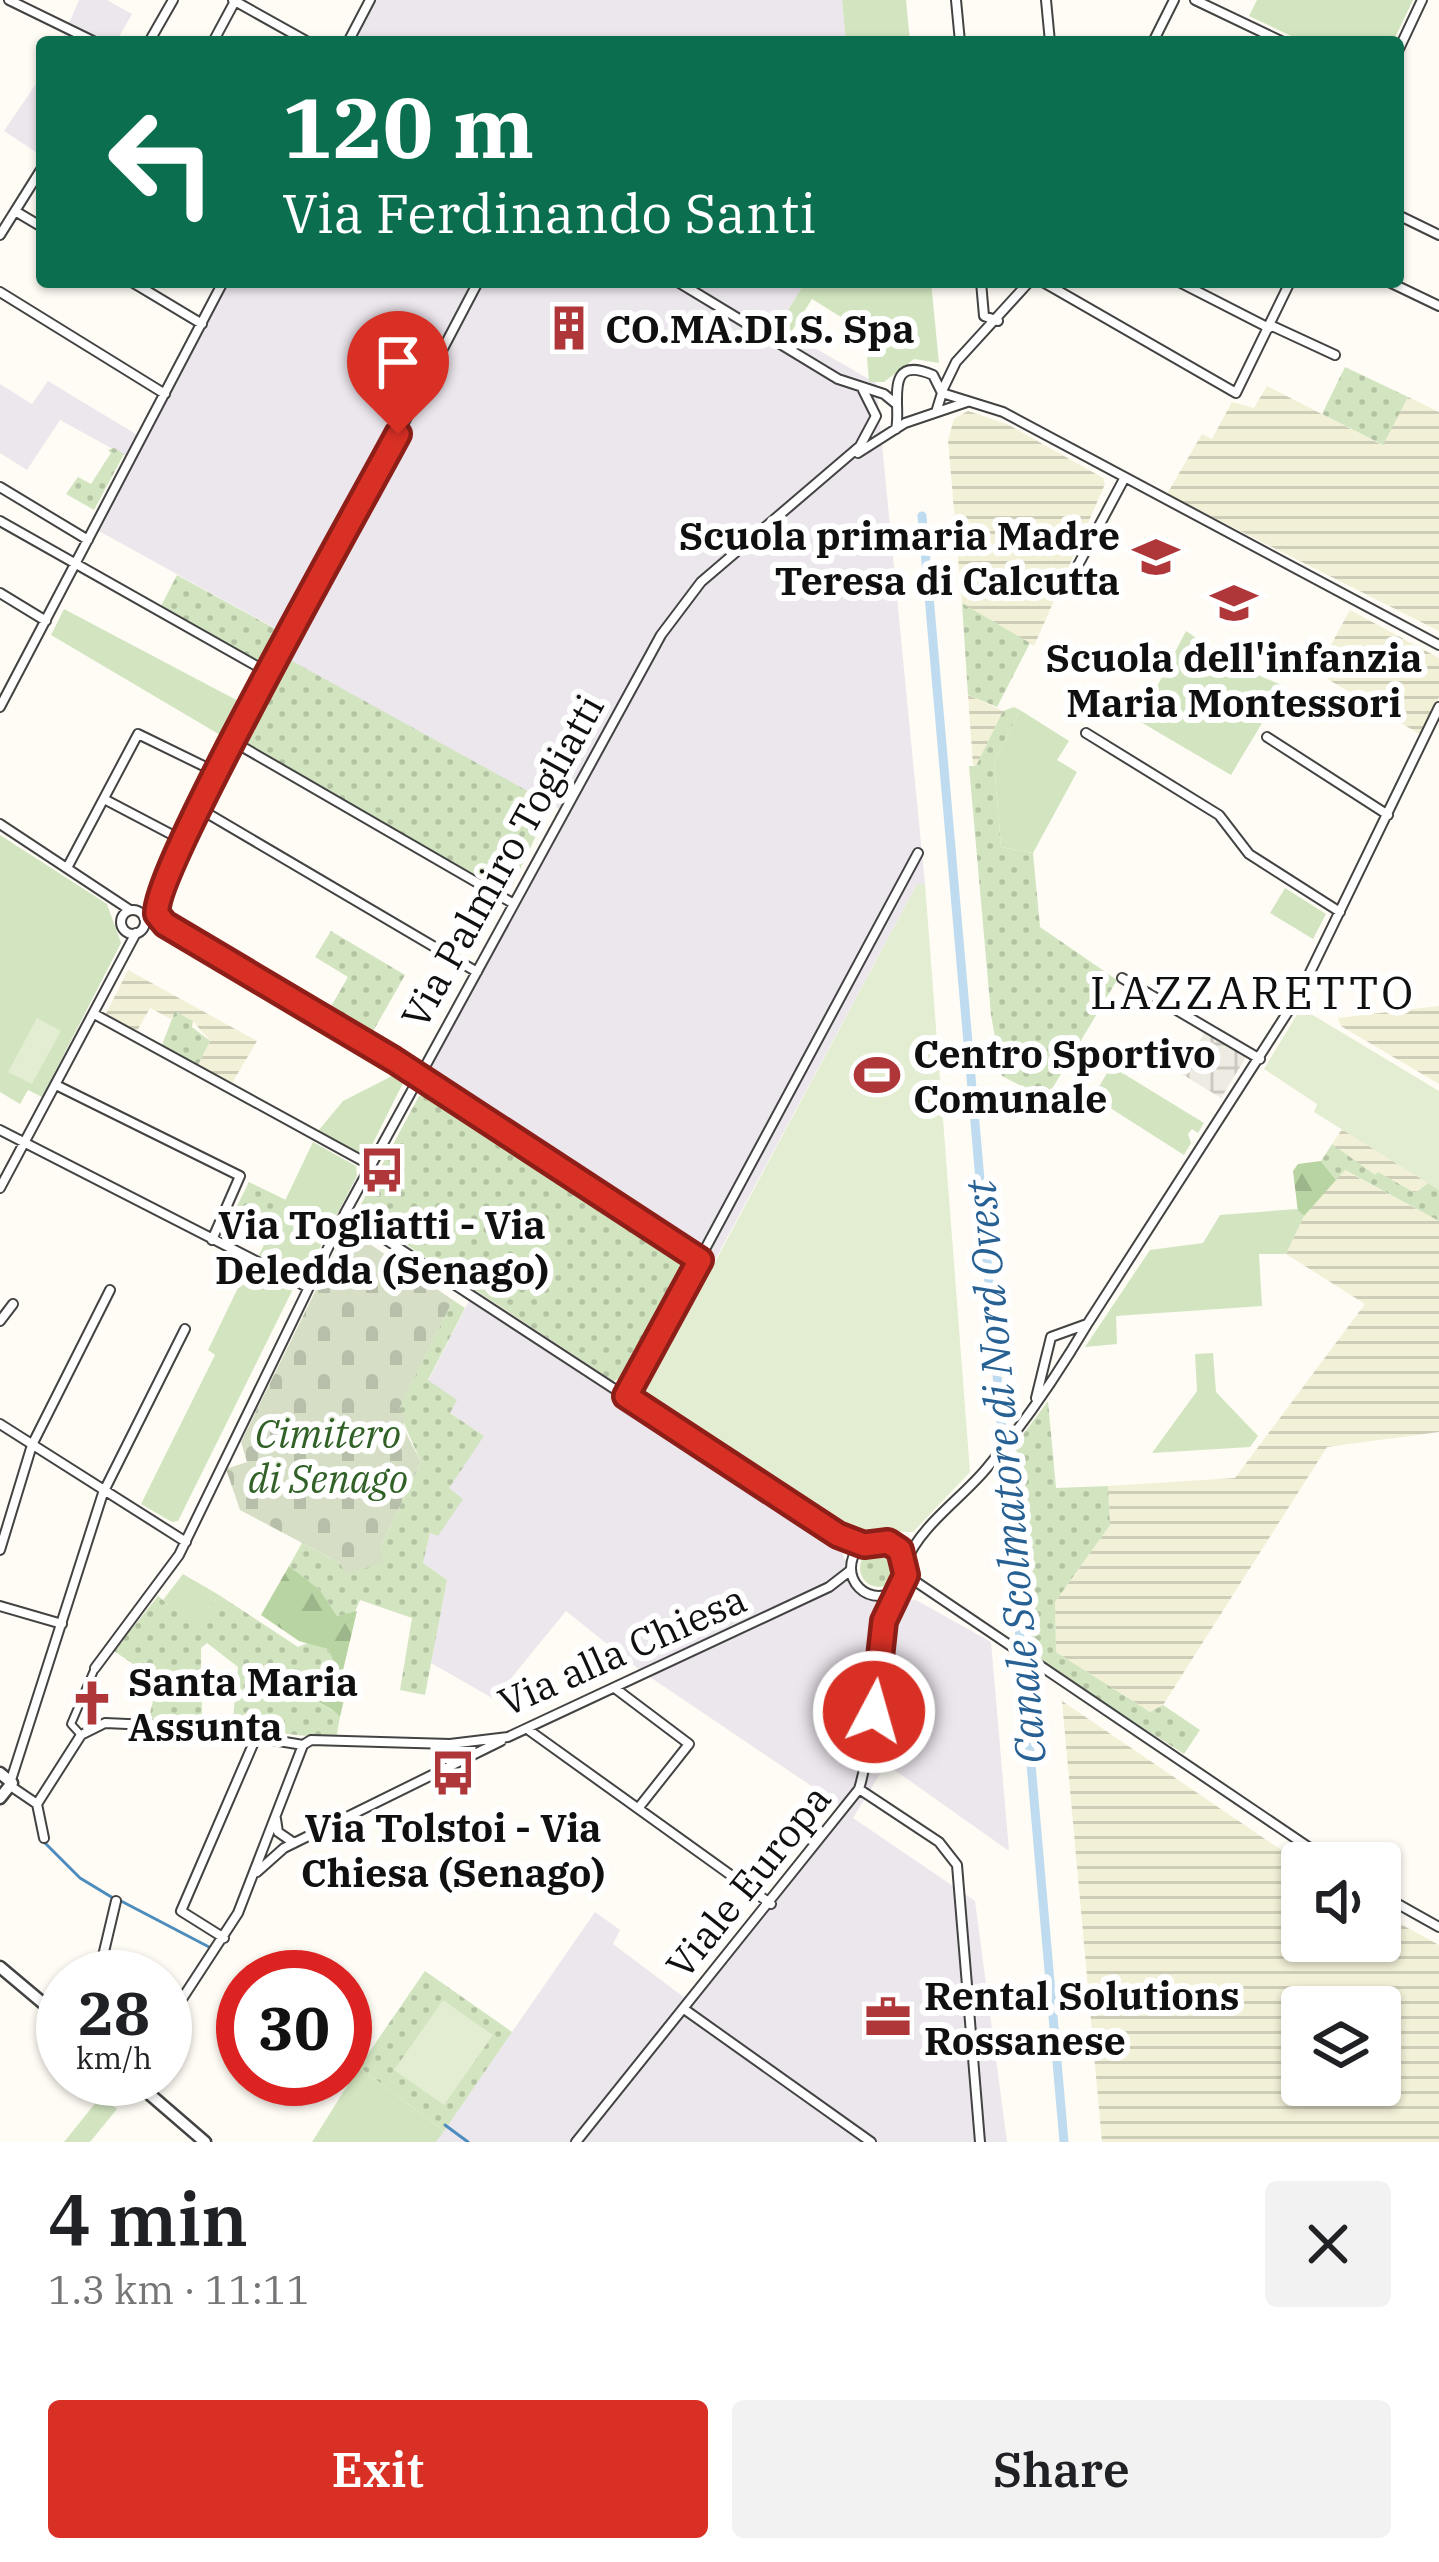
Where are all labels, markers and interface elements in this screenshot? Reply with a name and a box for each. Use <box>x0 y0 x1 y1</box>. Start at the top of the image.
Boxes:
text: 120 m <box>282 72 534 181</box>
icon: left <box>84 84 240 240</box>
text: Via Ferdinando Santi <box>282 178 816 248</box>
building icon: CO.MA.DI.S. Spa <box>544 303 594 353</box>
place label: CO.MA.DI.S. Spa <box>605 303 915 354</box>
pin <box>347 311 449 434</box>
icon: arrive <box>365 329 431 395</box>
place label: Scuola primaria Madre Teresa di Calcutta <box>679 510 1120 606</box>
school or university icon: Scuola primaria Madre Teresa di Calcutta <box>1131 532 1181 582</box>
school or university icon: Scuola dell'infanzia Maria Montessori <box>1209 578 1259 628</box>
place label: Scuola dell'infanzia Maria Montessori <box>1046 632 1422 728</box>
street label: Via Palmiro Togliatti <box>389 685 615 1037</box>
district label: LAZZARETTO <box>1090 963 1416 1021</box>
place label: Centro Sportivo Comunale <box>913 1028 1216 1124</box>
sports icon: Centro Sportivo Comunale <box>852 1050 902 1100</box>
bus stop icon: Via Togliatti - Via Deledda (Senago) <box>357 1145 407 1195</box>
water label: Canale Scolmatore di Nord Ovest <box>952 1177 1058 1766</box>
place label: Via Togliatti - Via Deledda (Senago) <box>215 1199 549 1295</box>
park label: Cimitero di Senago <box>248 1408 408 1504</box>
street label: Via alla Chiesa <box>490 1573 754 1727</box>
position arrow <box>811 1649 937 1775</box>
place label: Santa Maria Assunta <box>128 1656 358 1752</box>
church icon: Santa Maria Assunta <box>67 1678 117 1728</box>
bus stop icon: Via Tolstoi - Via Chiesa (Senago) <box>428 1748 478 1798</box>
street label: Viale Europa <box>654 1774 842 1988</box>
place label: Via Tolstoi - Via Chiesa (Senago) <box>301 1802 605 1898</box>
map controls <box>1281 1842 1401 2106</box>
button: sound <box>1281 1842 1401 1962</box>
speed limit sign: 30 <box>216 1950 372 2106</box>
place label: Rental Solutions Rossanese <box>924 1970 1240 2066</box>
text: 28 <box>78 1973 150 2052</box>
button: layers <box>1281 1986 1401 2106</box>
office icon: Rental Solutions Rossanese <box>863 1992 913 2042</box>
text: km/h <box>76 2038 152 2077</box>
text: 4 min <box>48 2172 248 2266</box>
button: close <box>1265 2181 1391 2307</box>
text: 1.3 km · 11:11 <box>48 2264 310 2315</box>
button: Exit <box>48 2400 708 2538</box>
button: Share <box>732 2400 1391 2538</box>

